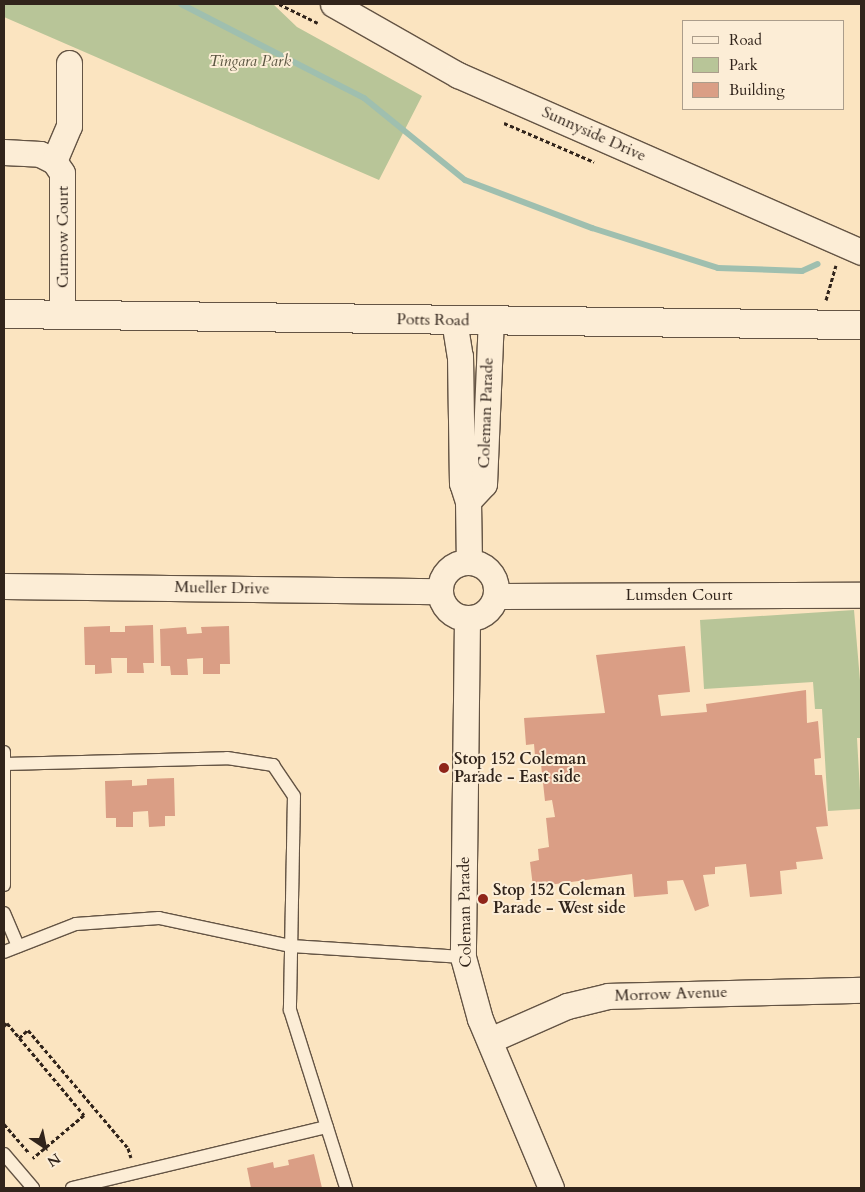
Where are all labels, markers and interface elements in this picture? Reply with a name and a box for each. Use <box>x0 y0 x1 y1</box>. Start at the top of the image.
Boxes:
legend <box>682 20 845 110</box>
text: Road <box>729 30 762 50</box>
park label: Tingara Park <box>209 51 291 71</box>
text: Park <box>729 55 758 75</box>
text: Building <box>729 80 785 100</box>
street label: Sunnyside Drive <box>539 102 649 166</box>
street label: Curnow Court <box>53 186 73 288</box>
street label: Potts Road <box>396 310 470 330</box>
street label: Coleman Parade <box>474 357 498 469</box>
street label: Mueller Drive <box>174 578 270 598</box>
street label: Lumsden Court <box>625 585 733 605</box>
place label: Stop 152 Coleman Parade - East side <box>454 749 587 787</box>
marker: Stop 152 Coleman Parade - East side <box>438 762 450 774</box>
street label: Coleman Parade <box>454 856 476 968</box>
place label: Stop 152 Coleman Parade - West side <box>493 880 626 918</box>
marker: Stop 152 Coleman Parade - West side <box>477 893 489 905</box>
street label: Morrow Avenue <box>614 982 728 1006</box>
north arrow <box>20 1122 70 1172</box>
text: N <box>43 1149 64 1171</box>

